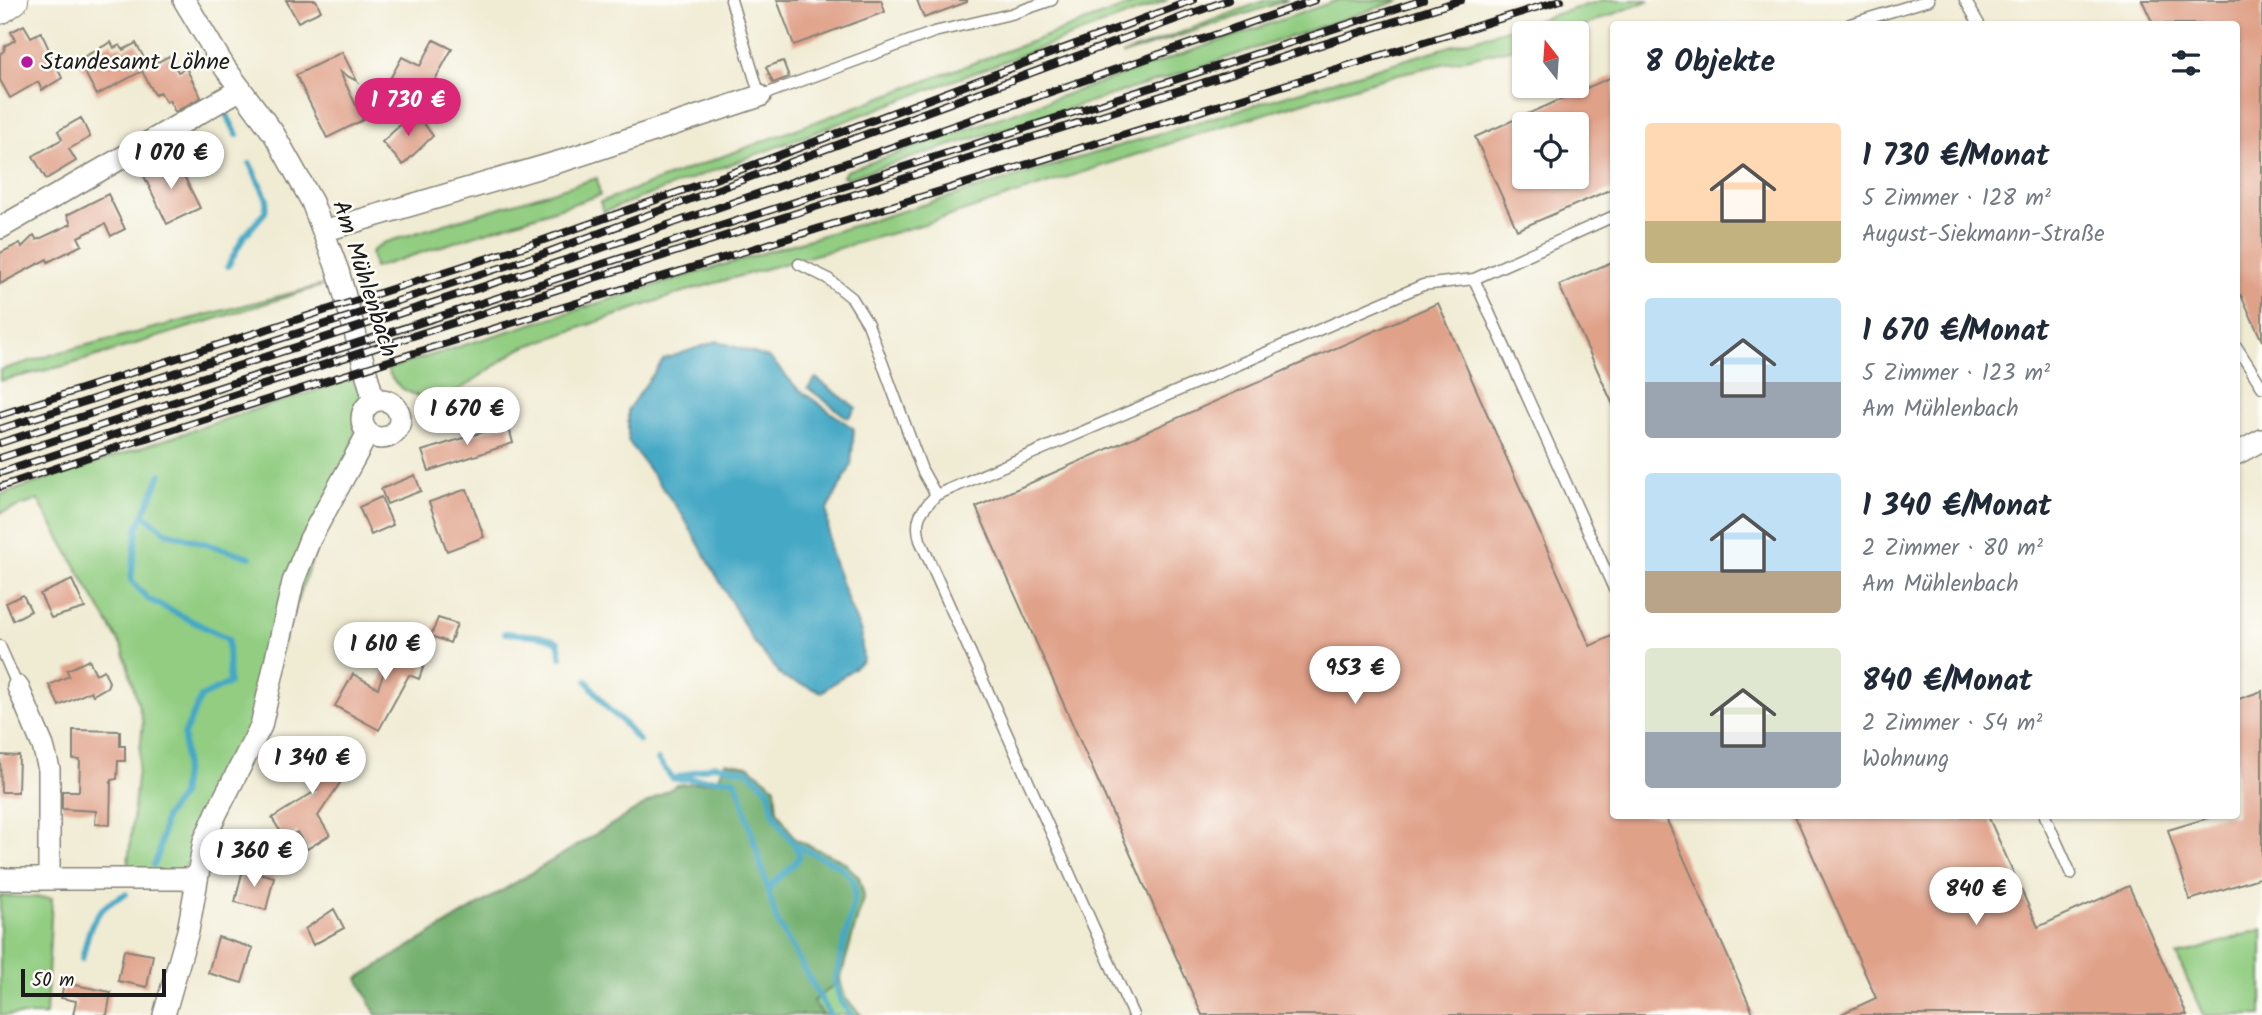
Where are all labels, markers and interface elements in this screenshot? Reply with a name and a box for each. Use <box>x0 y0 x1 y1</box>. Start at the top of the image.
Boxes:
north arrow <box>1512 21 1589 98</box>
map controls <box>1512 21 1589 189</box>
text: 8 Objekte <box>1645 39 1775 87</box>
place label: Standesamt Löhne <box>41 43 230 82</box>
icon: filters <box>2167 44 2205 82</box>
marker: Standesamt Löhne <box>19 54 35 70</box>
pin: 1 730 € <box>343 78 473 138</box>
text: 1 730 € <box>371 83 445 119</box>
button: locate <box>1512 112 1589 189</box>
pin: 1 070 € <box>106 132 236 191</box>
text: 1 730 €/Monat <box>1862 133 2049 181</box>
text: 1 070 € <box>134 136 208 172</box>
icon: home <box>1701 151 1785 235</box>
text: 5 Zimmer · 128 m² <box>1862 181 2051 217</box>
street label: Am Mühlenbach <box>320 195 408 363</box>
text: August-Siekmann-Straße <box>1862 217 2105 253</box>
text: 1 670 €/Monat <box>1862 308 2049 356</box>
icon: home <box>1701 326 1785 410</box>
text: 5 Zimmer · 123 m² <box>1862 356 2050 392</box>
pin: 1 670 € <box>402 388 532 447</box>
text: 1 670 € <box>430 392 504 428</box>
text: Am Mühlenbach <box>1862 392 2019 428</box>
text: 1 340 €/Monat <box>1862 483 2052 531</box>
icon: home <box>1701 501 1785 585</box>
text: 2 Zimmer · 80 m² <box>1862 531 2043 567</box>
text: Am Mühlenbach <box>1862 567 2019 603</box>
pin: 1 610 € <box>320 622 450 682</box>
text: 1 610 € <box>350 627 420 663</box>
pin: 953 € <box>1306 646 1404 706</box>
text: 953 € <box>1325 651 1385 687</box>
text: 840 €/Monat <box>1862 658 2032 706</box>
icon: home <box>1701 676 1785 760</box>
text: 2 Zimmer · 54 m² <box>1862 706 2042 742</box>
pin: 1 340 € <box>247 736 377 796</box>
text: 1 340 € <box>274 741 350 777</box>
text: Wohnung <box>1862 742 1949 778</box>
pin: 1 360 € <box>189 830 319 889</box>
text: 1 360 € <box>216 834 292 870</box>
pin: 840 € <box>1927 867 2025 927</box>
text: 840 € <box>1945 872 2007 908</box>
scale bar <box>21 966 166 998</box>
text: 50 m <box>32 966 74 996</box>

